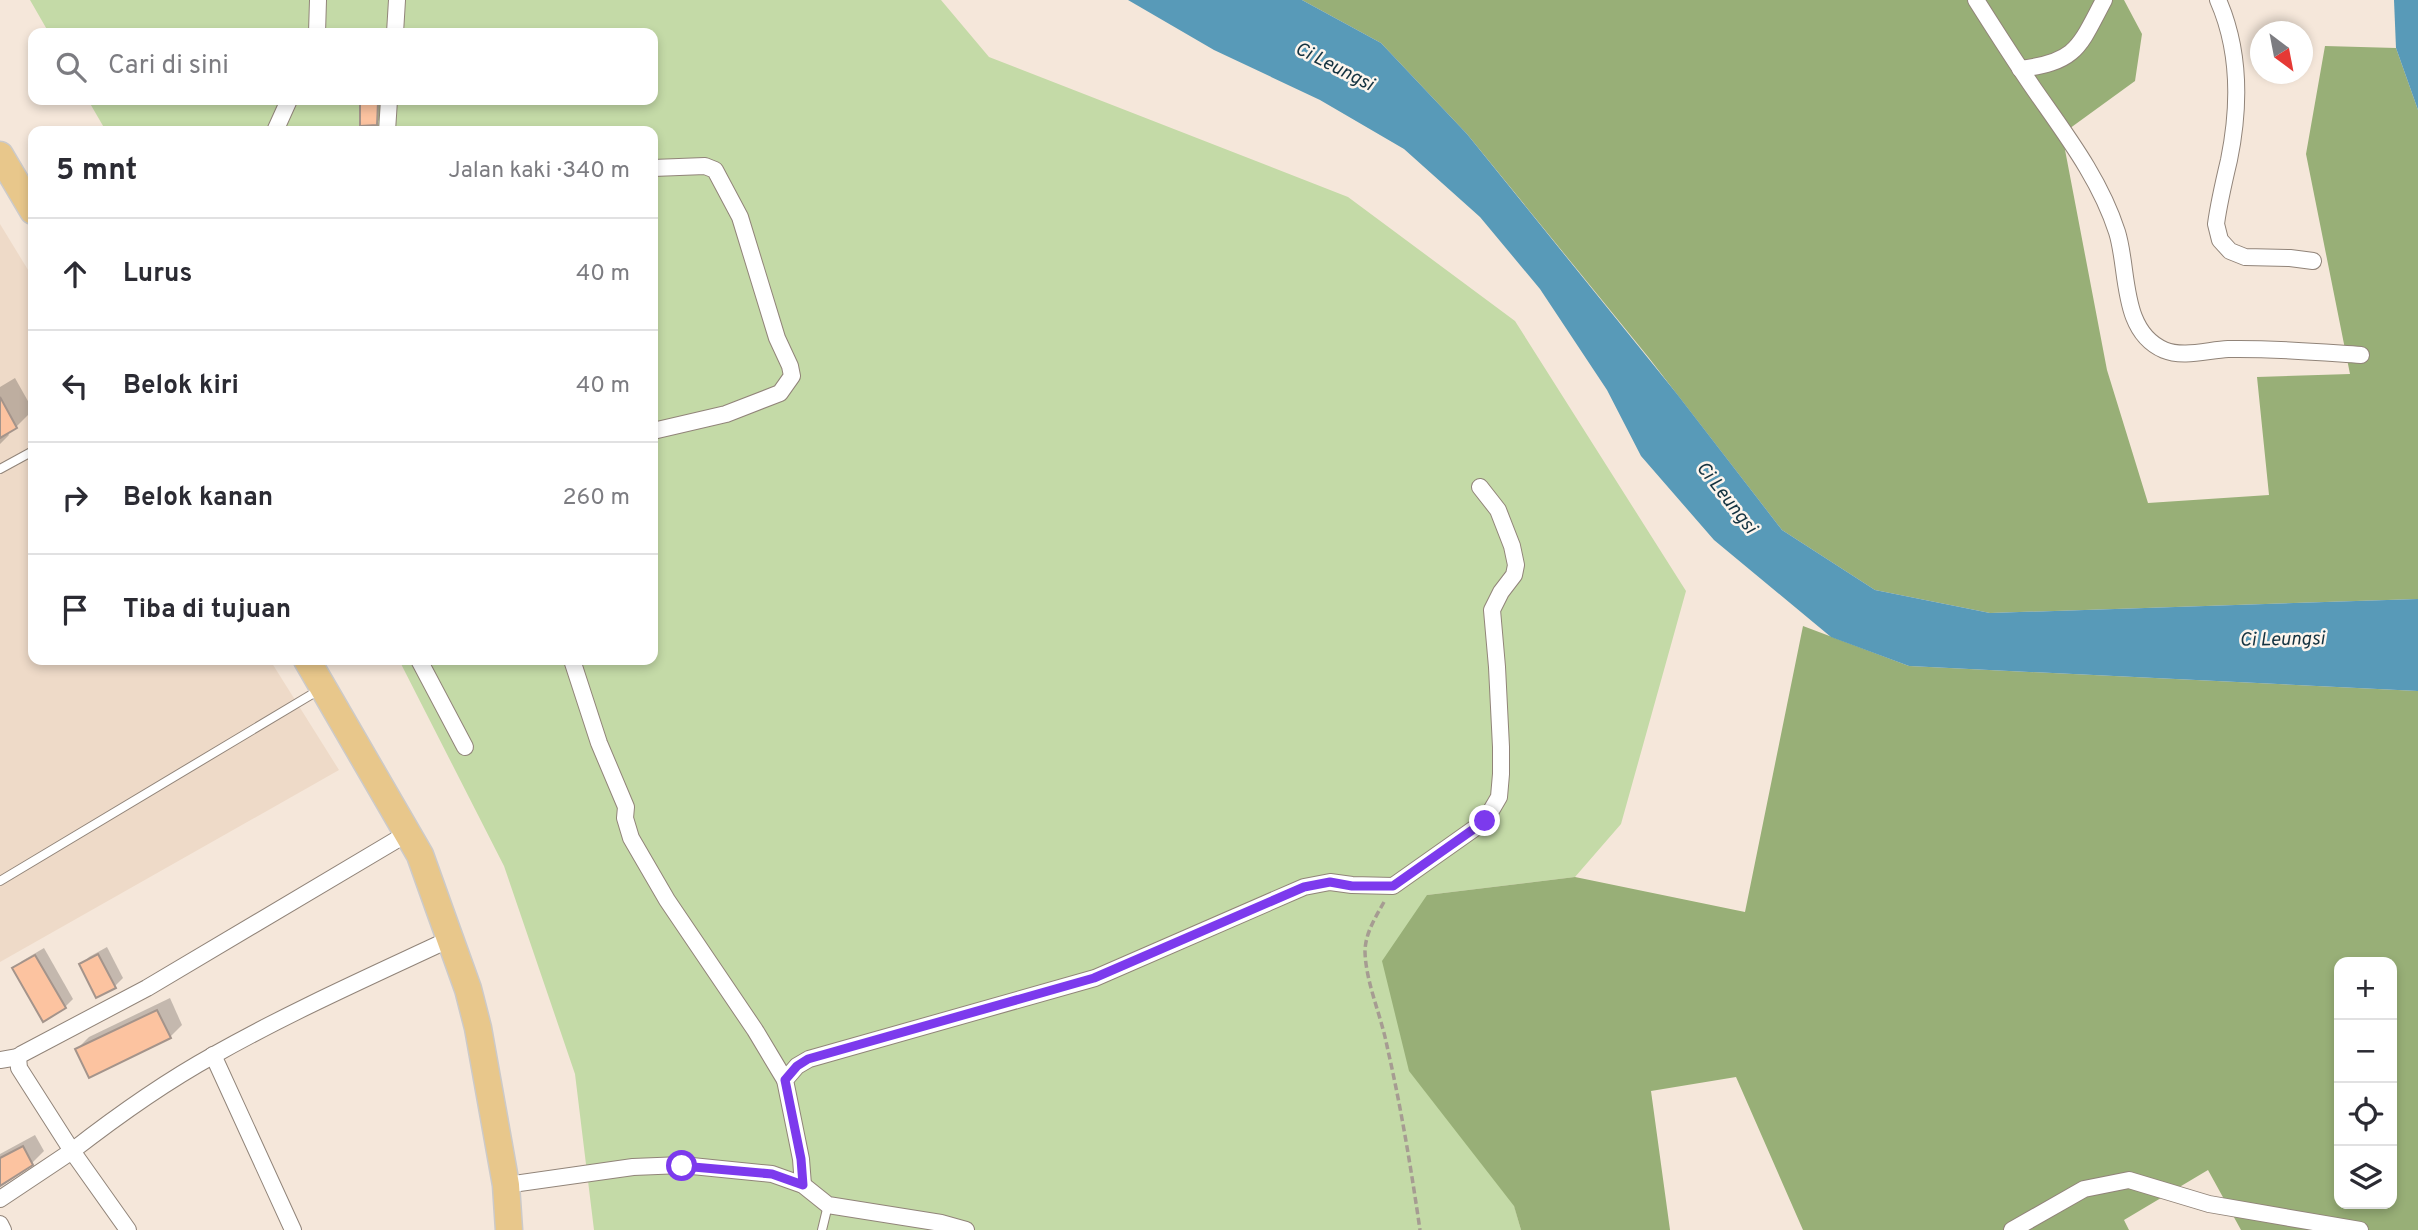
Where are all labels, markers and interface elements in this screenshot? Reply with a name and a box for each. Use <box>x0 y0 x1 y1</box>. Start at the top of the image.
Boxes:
north arrow <box>2250 21 2313 84</box>
search box <box>28 28 658 105</box>
water label: Ci Leungsi <box>1291 37 1379 98</box>
icon: search <box>52 48 90 86</box>
text: Cari di sini <box>108 50 229 83</box>
text: 5 mnt <box>56 153 137 190</box>
text: Jalan kaki · 340 m <box>448 157 630 186</box>
icon: ahead <box>56 255 94 293</box>
text: Lurus <box>123 258 192 291</box>
text: 40 m <box>576 260 630 289</box>
icon: left <box>56 367 94 405</box>
text: Belok kiri <box>123 370 239 403</box>
text: 40 m <box>576 372 630 401</box>
water label: Ci Leungsi <box>1690 457 1762 540</box>
icon: right <box>56 479 94 517</box>
text: Belok kanan <box>123 482 273 515</box>
text: 260 m <box>563 484 630 513</box>
icon: arrive <box>56 591 94 629</box>
text: Tiba di tujuan <box>123 594 291 627</box>
water label: Ci Leungsi <box>2239 627 2326 653</box>
route end <box>1469 805 1500 836</box>
map controls <box>2334 957 2397 1209</box>
button: + <box>2334 957 2397 1020</box>
button: − <box>2334 1020 2397 1083</box>
button: locate <box>2334 1083 2397 1146</box>
button: layers <box>2334 1146 2397 1209</box>
route start <box>666 1150 697 1181</box>

